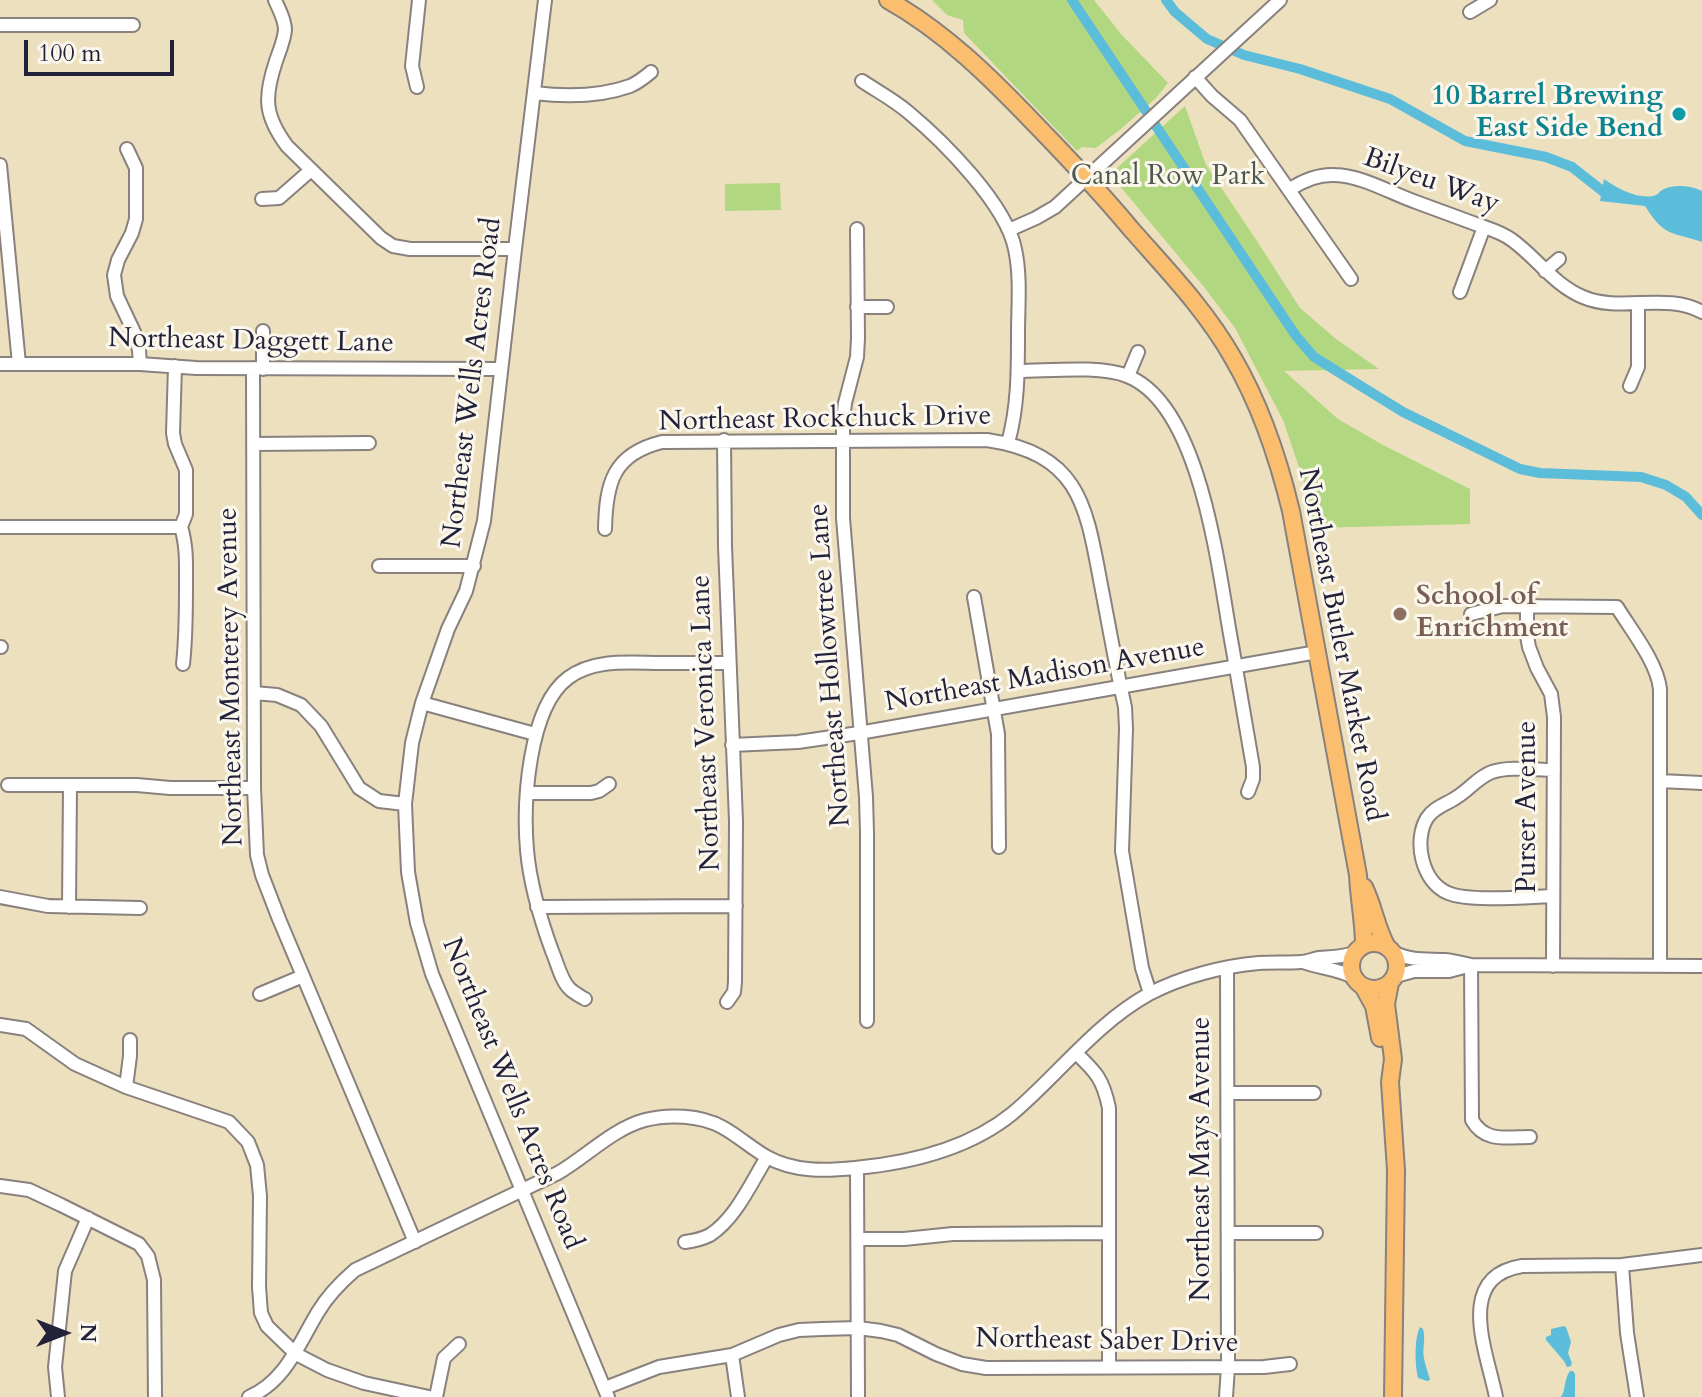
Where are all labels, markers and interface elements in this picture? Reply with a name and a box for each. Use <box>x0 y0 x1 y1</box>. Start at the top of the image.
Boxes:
scale bar <box>28 24 178 74</box>
text: 100 m <box>38 37 102 70</box>
place label: 10 Barrel Brewing East Side Bend <box>1431 81 1663 147</box>
marker: 10 Barrel Brewing East Side Bend <box>1670 105 1688 123</box>
street label: Bilyeu Way <box>1358 142 1504 222</box>
park label: Canal Row Park <box>1071 161 1265 195</box>
street label: Northeast Wells Acres Road <box>436 216 510 550</box>
street label: Northeast Daggett Lane <box>108 323 394 361</box>
street label: Northeast Rockchuck Drive <box>658 400 992 440</box>
street label: Northeast Butler Market Road <box>1289 466 1391 824</box>
street label: Northeast Hollowtree Lane <box>803 502 859 828</box>
street label: Northeast Monterey Avenue <box>212 507 252 847</box>
street label: Northeast Veronica Lane <box>685 574 729 872</box>
place label: School of Enrichment <box>1416 581 1568 647</box>
marker: School of Enrichment <box>1391 605 1409 623</box>
street label: Northeast Madison Avenue <box>883 631 1207 721</box>
street label: Purser Avenue <box>1512 721 1546 893</box>
street label: Northeast Wells Acres Road <box>433 933 589 1255</box>
street label: Northeast Mays Avenue <box>1186 1017 1220 1301</box>
north arrow <box>24 1293 104 1373</box>
text: N <box>73 1323 103 1343</box>
street label: Northeast Saber Drive <box>975 1323 1239 1361</box>

